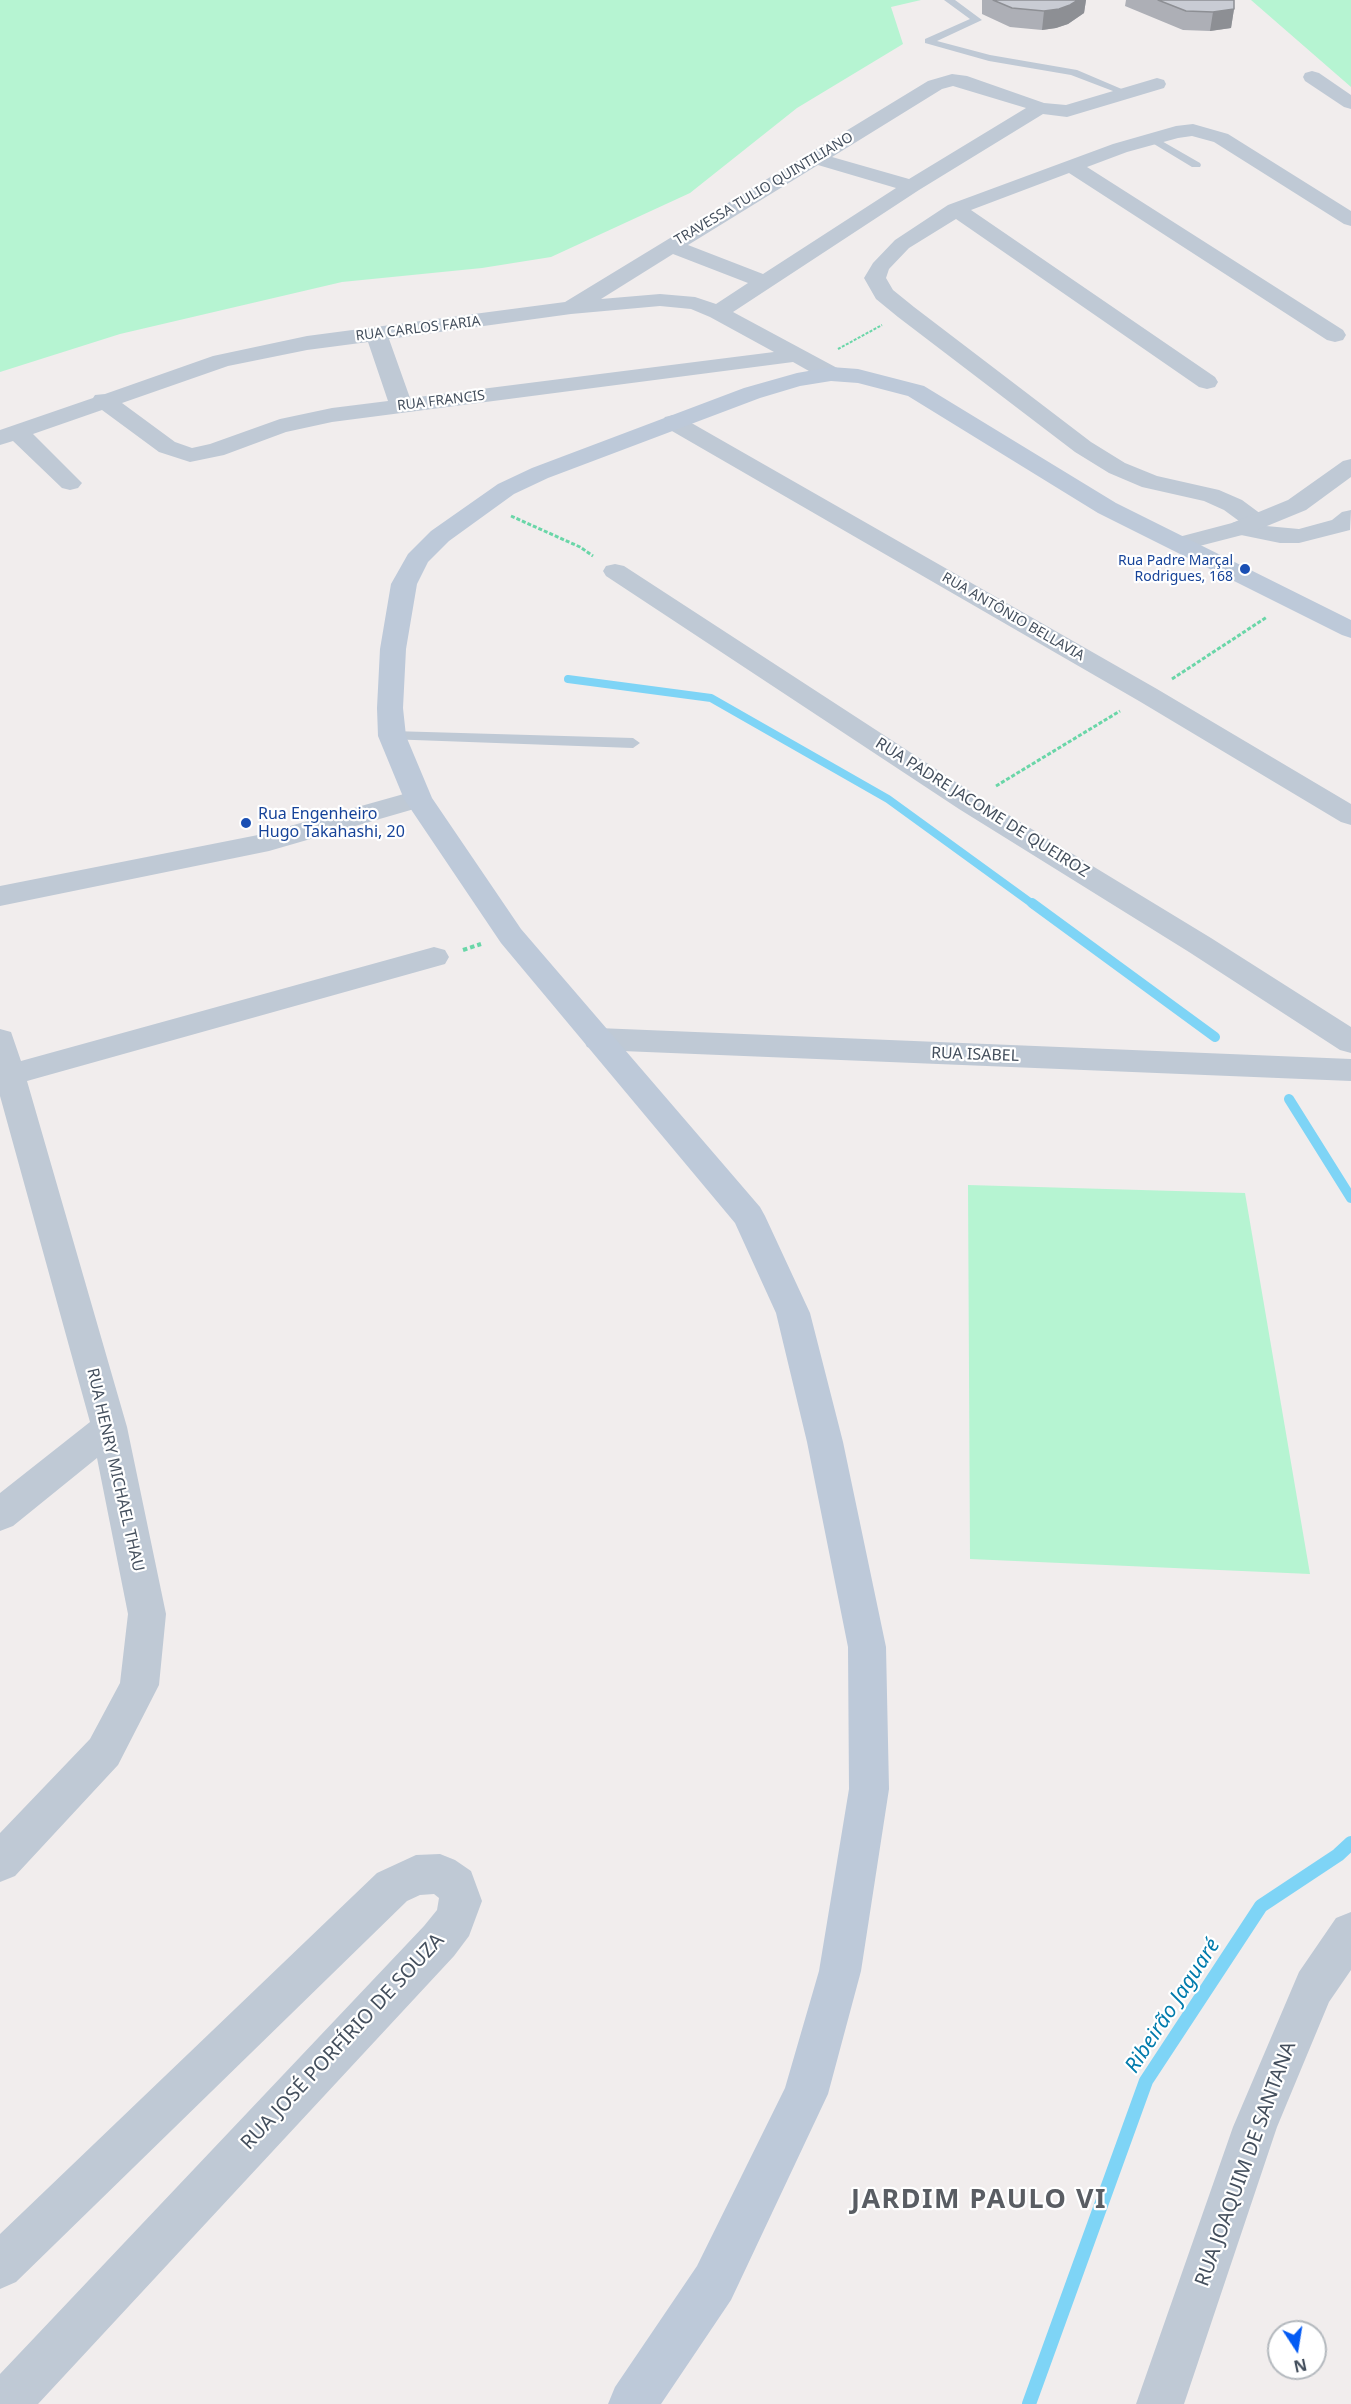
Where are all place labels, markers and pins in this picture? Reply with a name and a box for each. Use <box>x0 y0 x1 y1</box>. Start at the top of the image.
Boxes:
place label: Rua Padre Marçal Rodrigues, 168 <box>1118 553 1233 586</box>
marker: Rua Padre Marçal Rodrigues, 168 <box>1238 562 1252 576</box>
place label: Rua Engenheiro Hugo Takahashi, 20 <box>258 804 405 842</box>
marker: Rua Engenheiro Hugo Takahashi, 20 <box>239 816 253 830</box>

